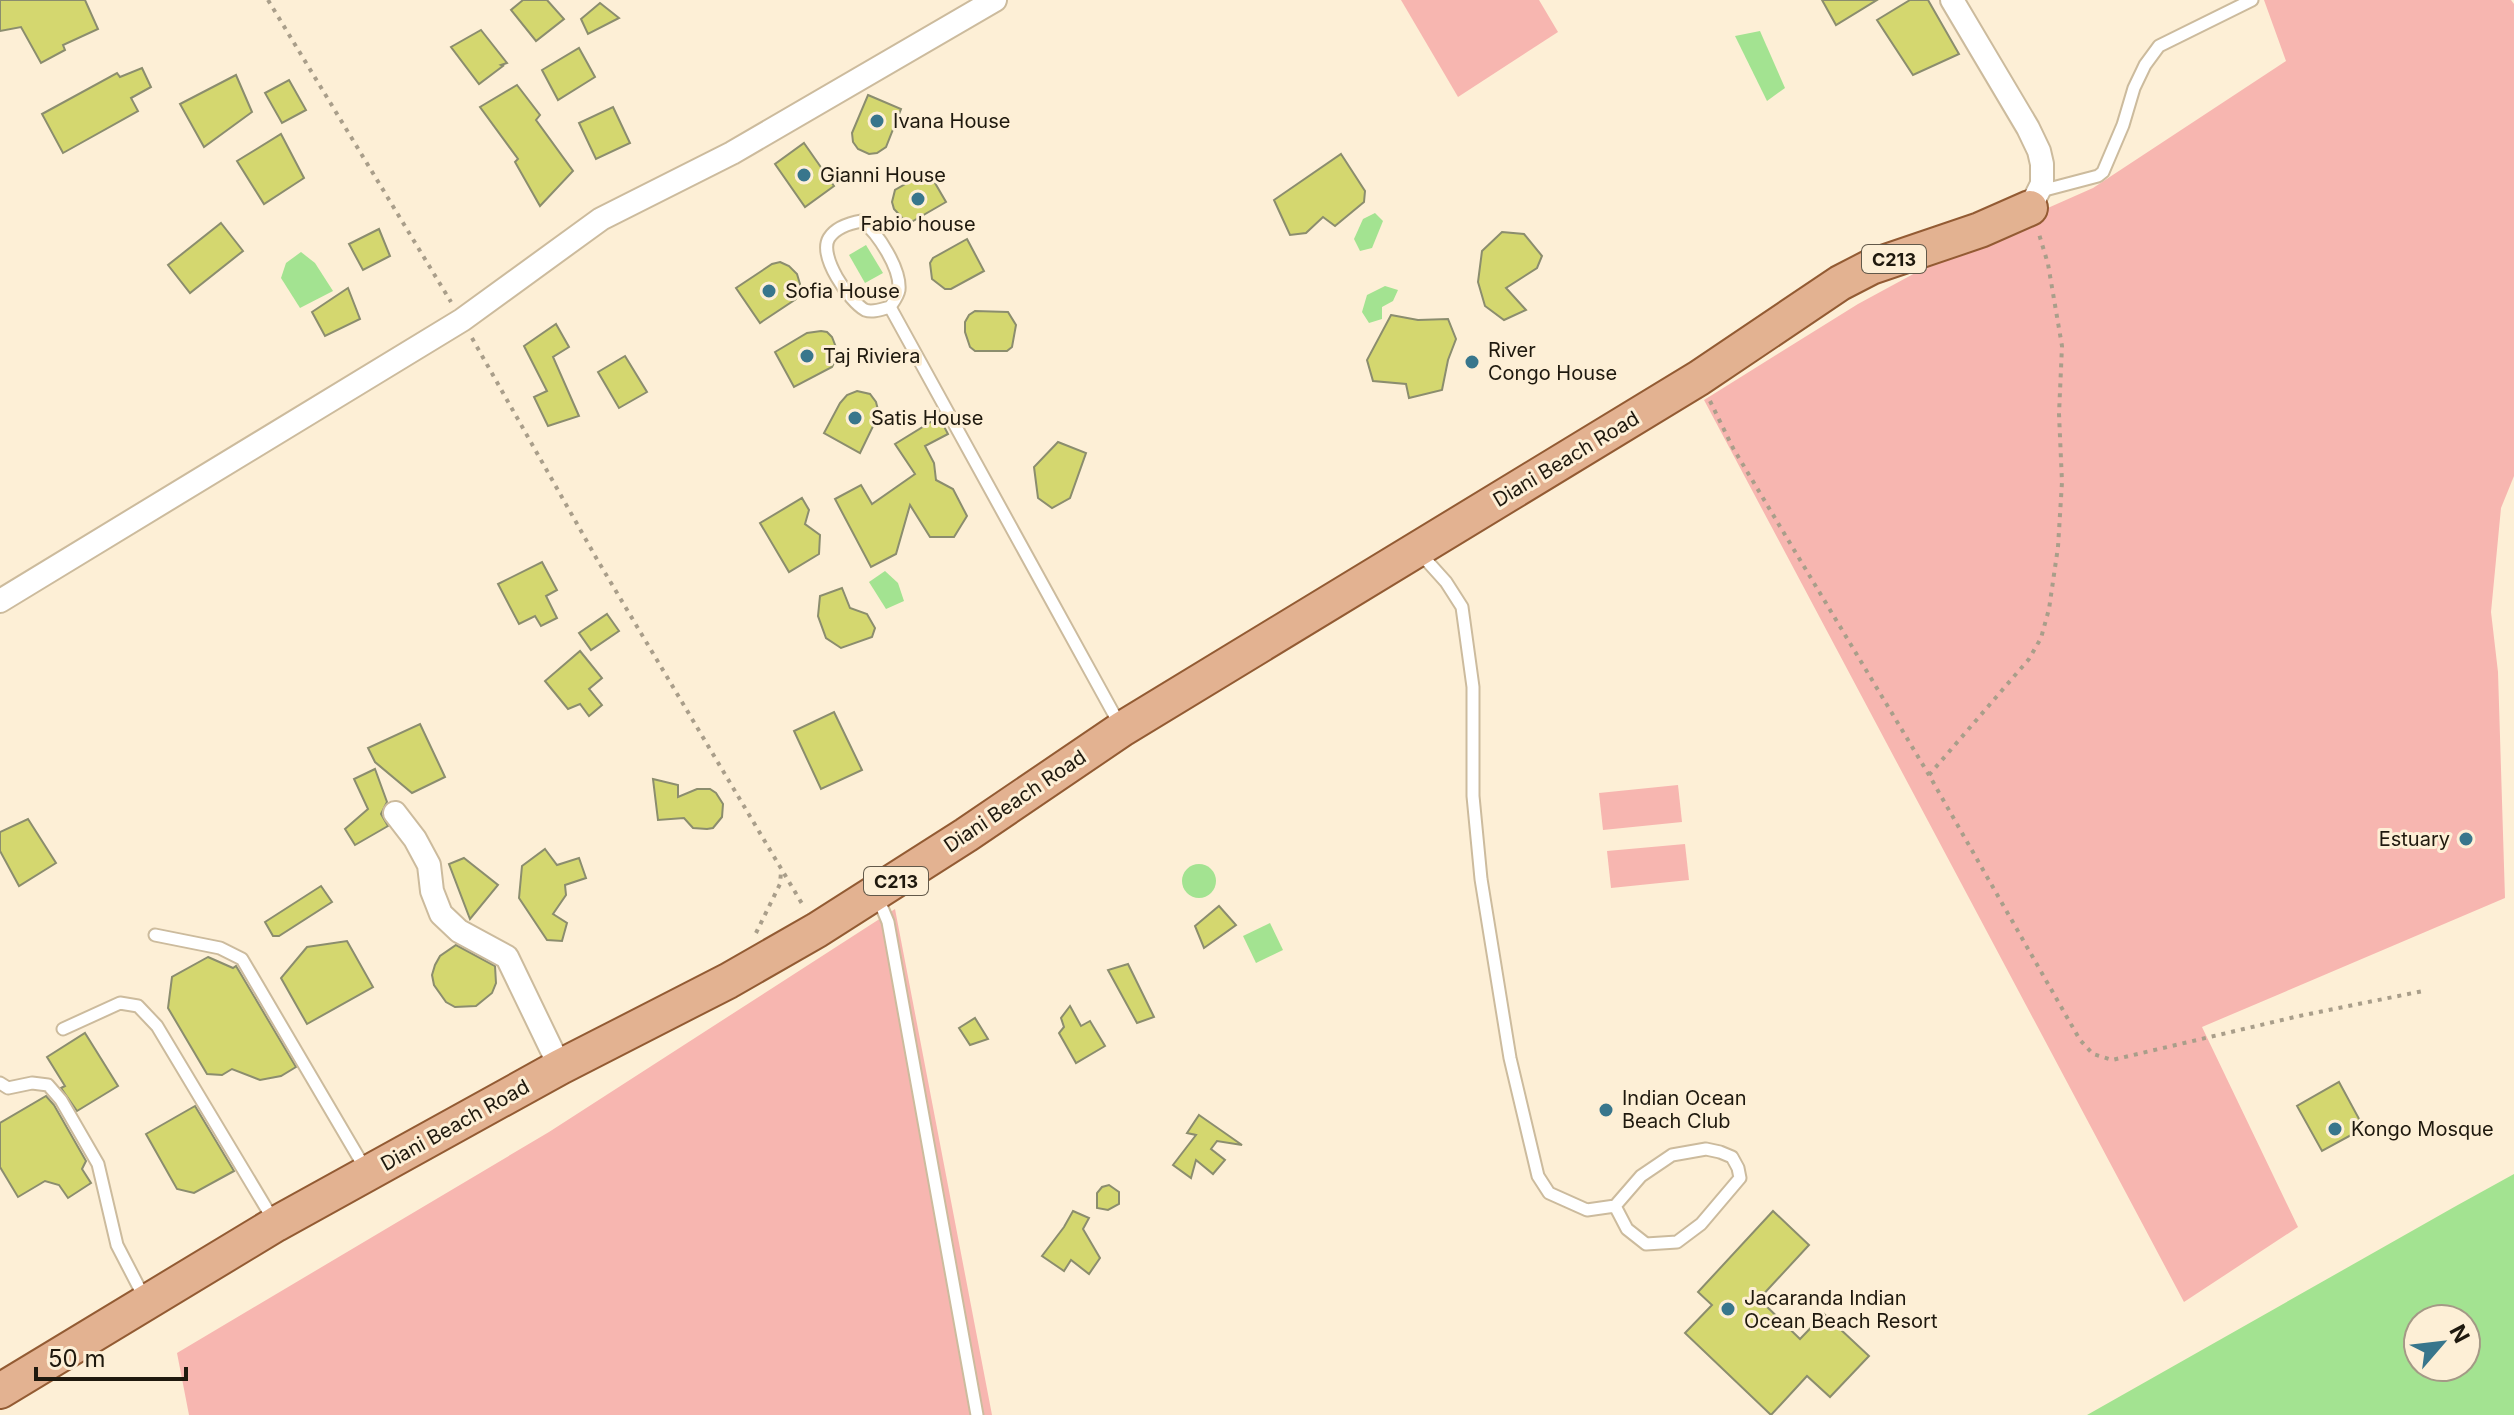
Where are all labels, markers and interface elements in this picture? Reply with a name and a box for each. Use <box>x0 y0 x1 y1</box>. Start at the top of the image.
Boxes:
place label: Ivana House <box>893 109 1010 133</box>
marker: Ivana House <box>868 112 886 130</box>
place label: Gianni House <box>820 163 946 187</box>
marker: Gianni House <box>795 166 813 184</box>
marker: Fabio house <box>909 190 927 208</box>
place label: Fabio house <box>860 212 976 236</box>
road number: C213 <box>1862 245 1926 273</box>
place label: Sofia House <box>785 279 900 303</box>
marker: Sofia House <box>760 282 778 300</box>
place label: River Congo House <box>1488 338 1617 385</box>
place label: Taj Riviera <box>823 344 920 368</box>
marker: Taj Riviera <box>798 347 816 365</box>
marker: River Congo House <box>1463 353 1481 371</box>
place label: Satis House <box>871 406 984 430</box>
street label: Diani Beach Road <box>1489 406 1643 512</box>
marker: Satis House <box>846 409 864 427</box>
street label: Diani Beach Road <box>939 745 1091 857</box>
place label: Estuary <box>2379 827 2450 851</box>
marker: Estuary <box>2457 830 2475 848</box>
road number: C213 <box>864 867 928 895</box>
street label: Diani Beach Road <box>377 1074 533 1176</box>
place label: Indian Ocean Beach Club <box>1622 1086 1747 1133</box>
marker: Indian Ocean Beach Club <box>1597 1101 1615 1119</box>
place label: Kongo Mosque <box>2351 1117 2494 1141</box>
marker: Kongo Mosque <box>2326 1120 2344 1138</box>
place label: Jacaranda Indian Ocean Beach Resort <box>1744 1286 1938 1333</box>
marker: Jacaranda Indian Ocean Beach Resort <box>1719 1300 1737 1318</box>
north arrow <box>2402 1303 2482 1383</box>
text: N <box>2444 1320 2475 1347</box>
scale bar <box>36 1331 186 1381</box>
text: 50 m <box>48 1344 106 1373</box>

